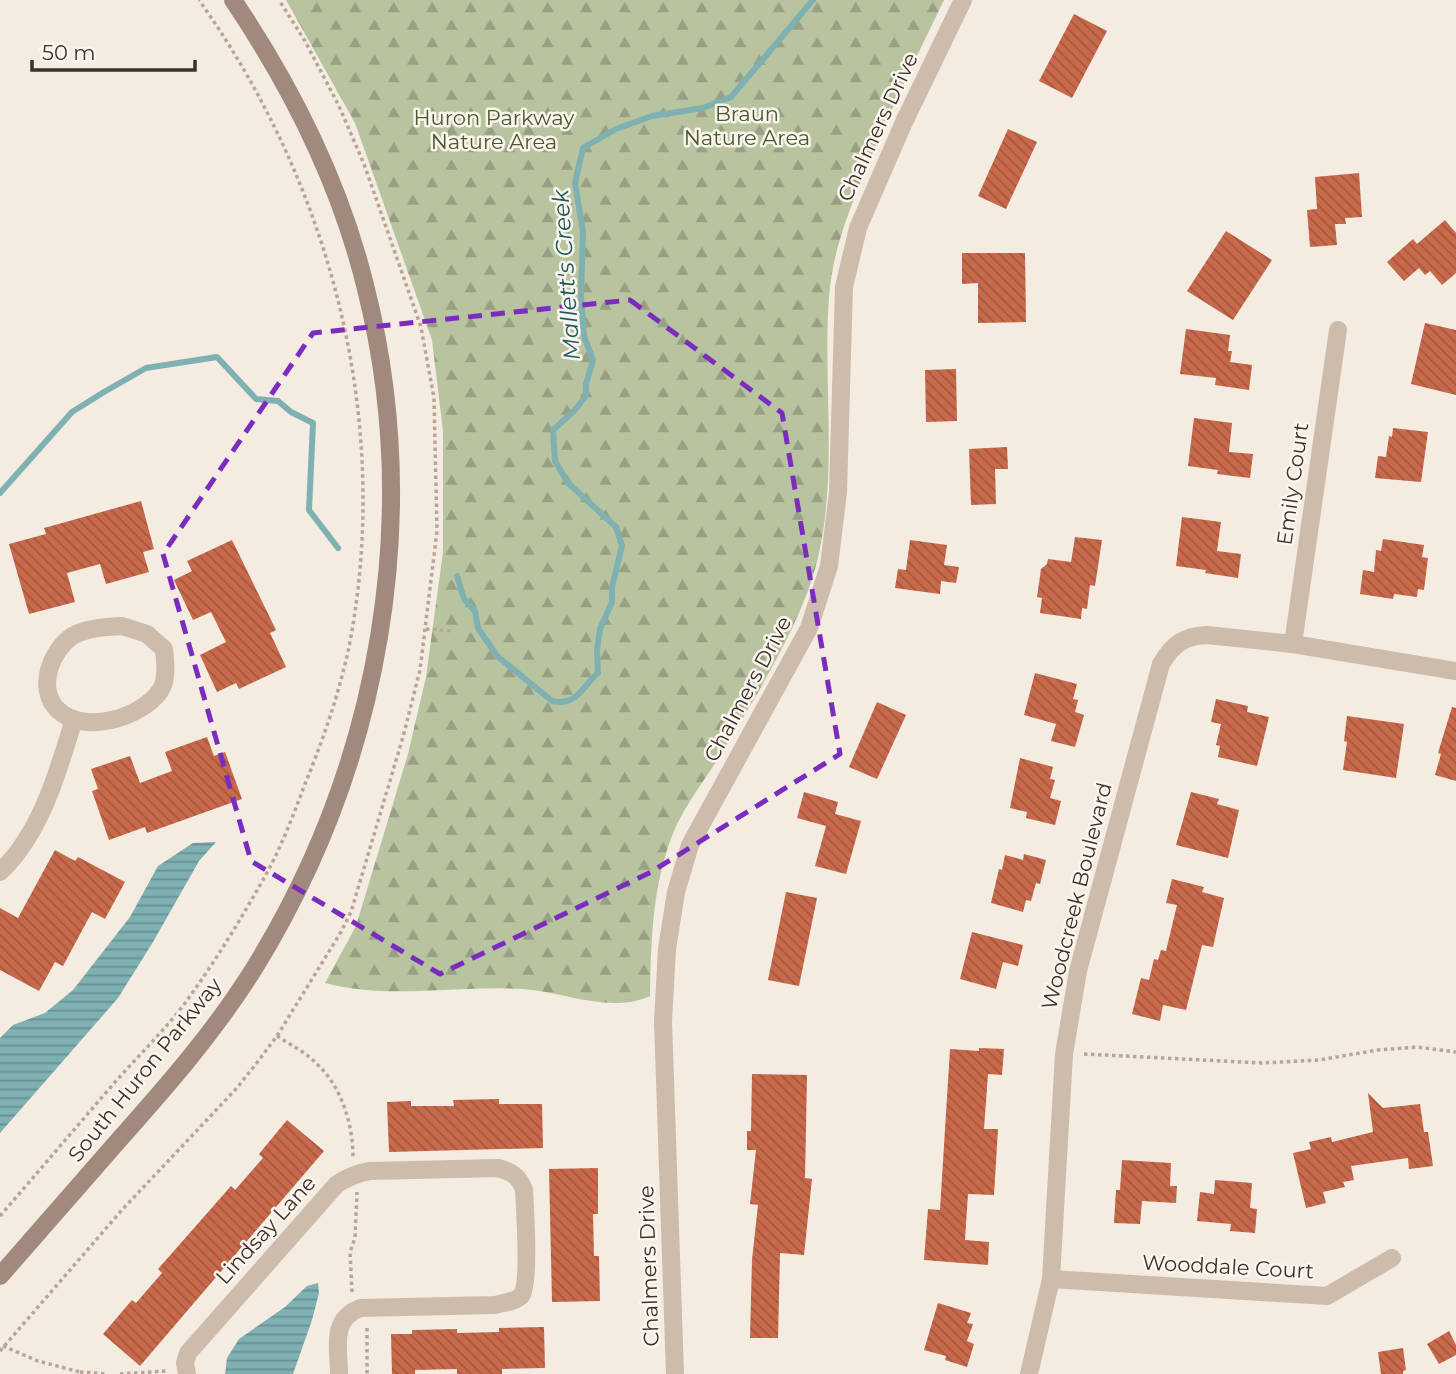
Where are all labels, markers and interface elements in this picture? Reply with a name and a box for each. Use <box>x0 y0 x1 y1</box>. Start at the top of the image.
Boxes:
scale bar <box>32 28 194 72</box>
text: 50 m <box>42 40 96 65</box>
street label: Chalmers Drive <box>832 48 923 205</box>
park label: Braun Nature Area <box>684 101 810 150</box>
park label: Huron Parkway Nature Area <box>413 105 575 154</box>
water label: Mallett's Creek <box>546 187 586 361</box>
street label: Emily Court <box>1272 421 1313 547</box>
street label: Chalmers Drive <box>699 612 796 766</box>
street label: Woodcreek Boulevard <box>1036 780 1117 1012</box>
street label: South Huron Parkway <box>63 972 227 1167</box>
street label: Lindsay Lane <box>210 1170 321 1289</box>
street label: Chalmers Drive <box>633 1185 664 1347</box>
street label: Wooddale Court <box>1141 1250 1315 1283</box>

